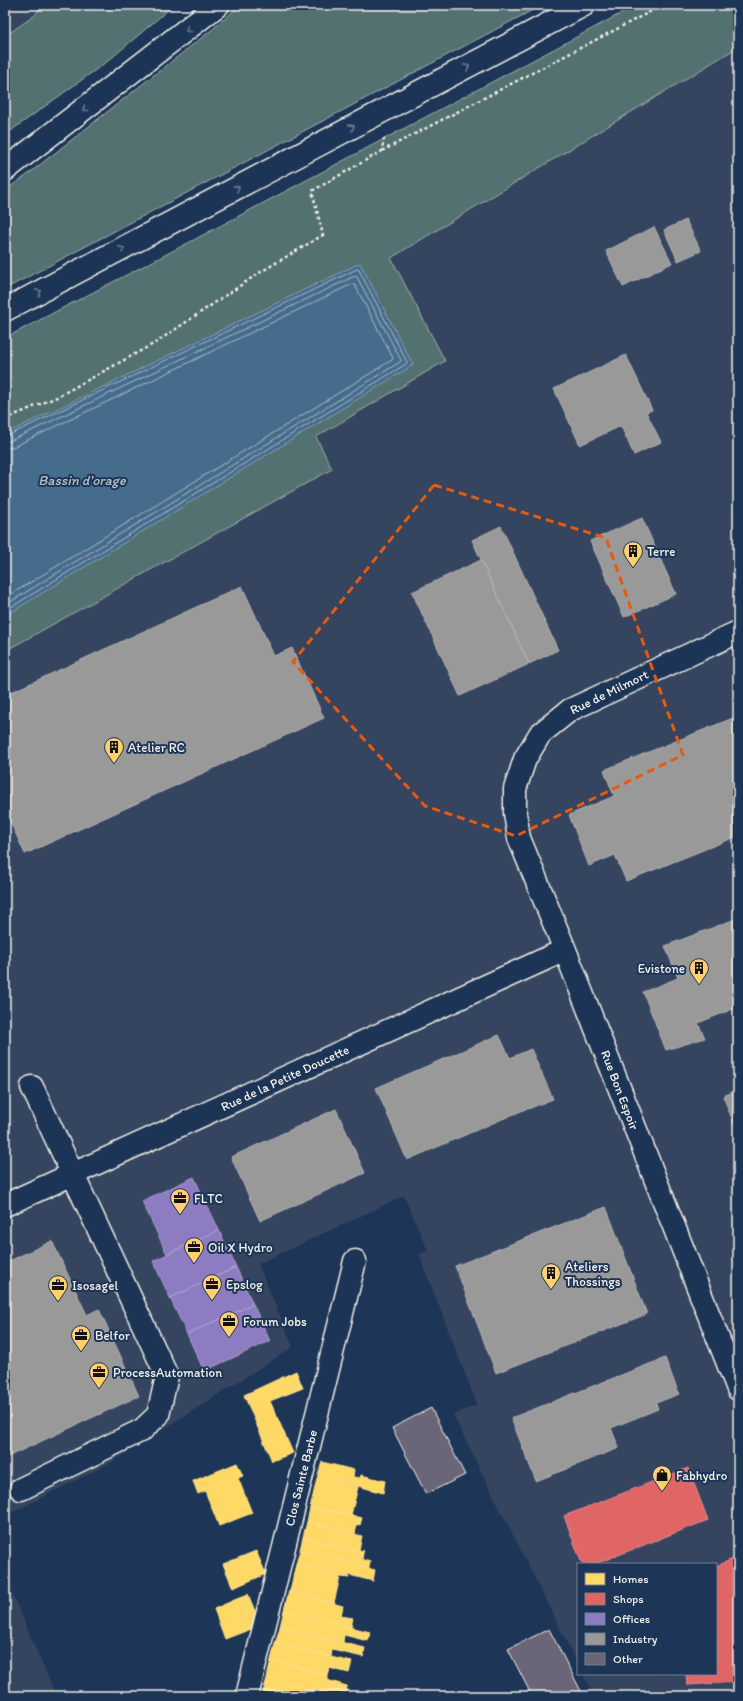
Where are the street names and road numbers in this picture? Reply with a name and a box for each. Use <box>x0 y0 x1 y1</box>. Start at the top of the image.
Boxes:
street label: Rue de Milmort <box>567 667 651 717</box>
street label: Rue de la Petite Doucette <box>219 1042 351 1114</box>
street label: Rue Bon Espoir <box>598 1048 642 1133</box>
street label: Clos Sainte Barbe <box>282 1428 320 1528</box>

